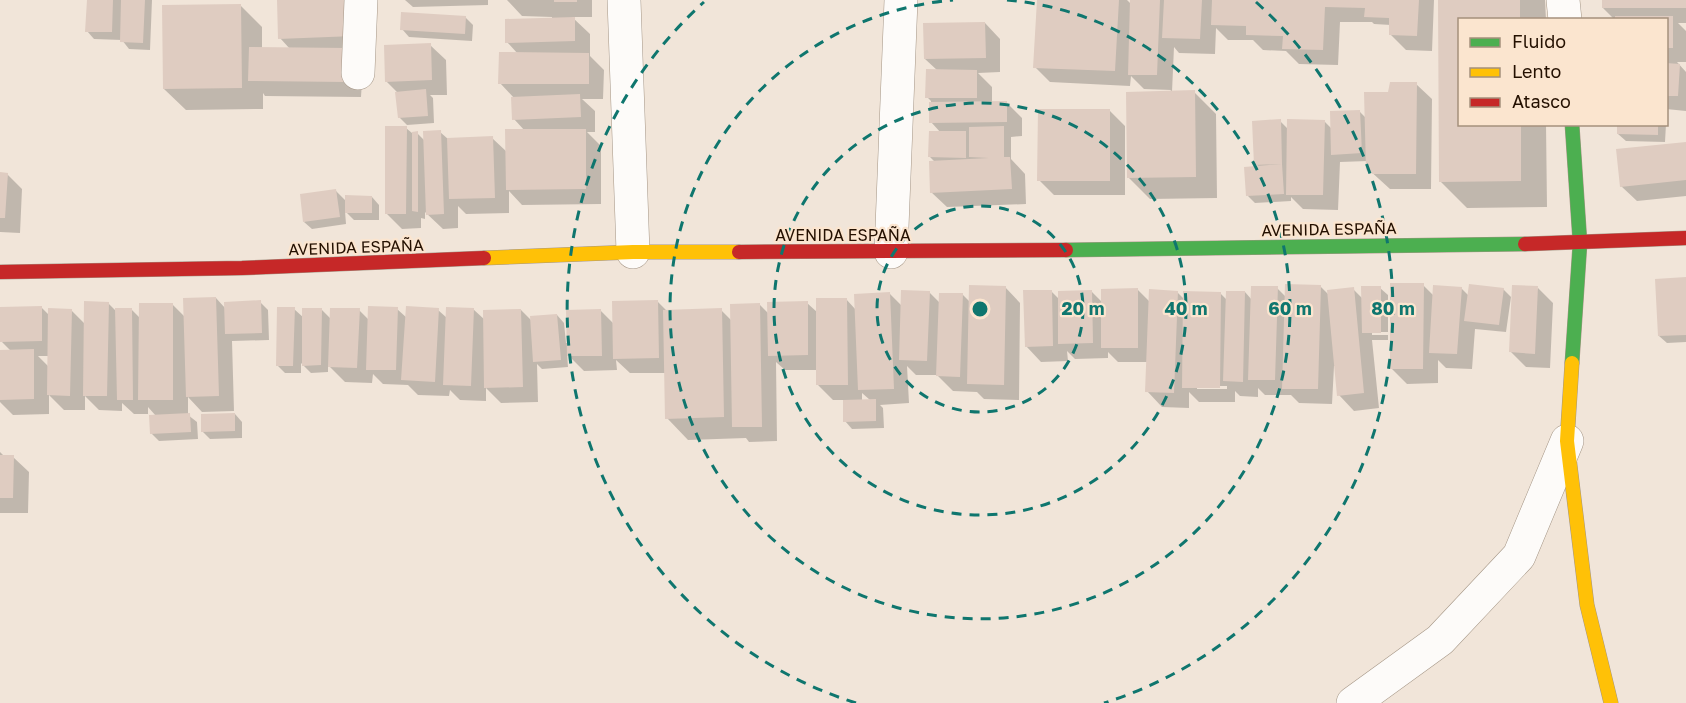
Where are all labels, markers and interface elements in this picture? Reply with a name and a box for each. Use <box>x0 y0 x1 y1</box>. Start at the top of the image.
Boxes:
legend <box>1458 18 1668 126</box>
text: Fluido <box>1512 30 1566 52</box>
text: Lento <box>1512 60 1561 82</box>
text: Atasco <box>1512 90 1571 112</box>
street label: AVENIDA ESPAÑA <box>1261 218 1397 240</box>
street label: AVENIDA ESPAÑA <box>775 225 911 245</box>
street label: AVENIDA ESPAÑA <box>288 235 424 259</box>
text: 20 m <box>1062 297 1104 319</box>
text: 40 m <box>1164 297 1208 319</box>
text: 60 m <box>1268 297 1312 319</box>
text: 80 m <box>1371 297 1415 319</box>
centre of rings <box>970 299 990 319</box>

